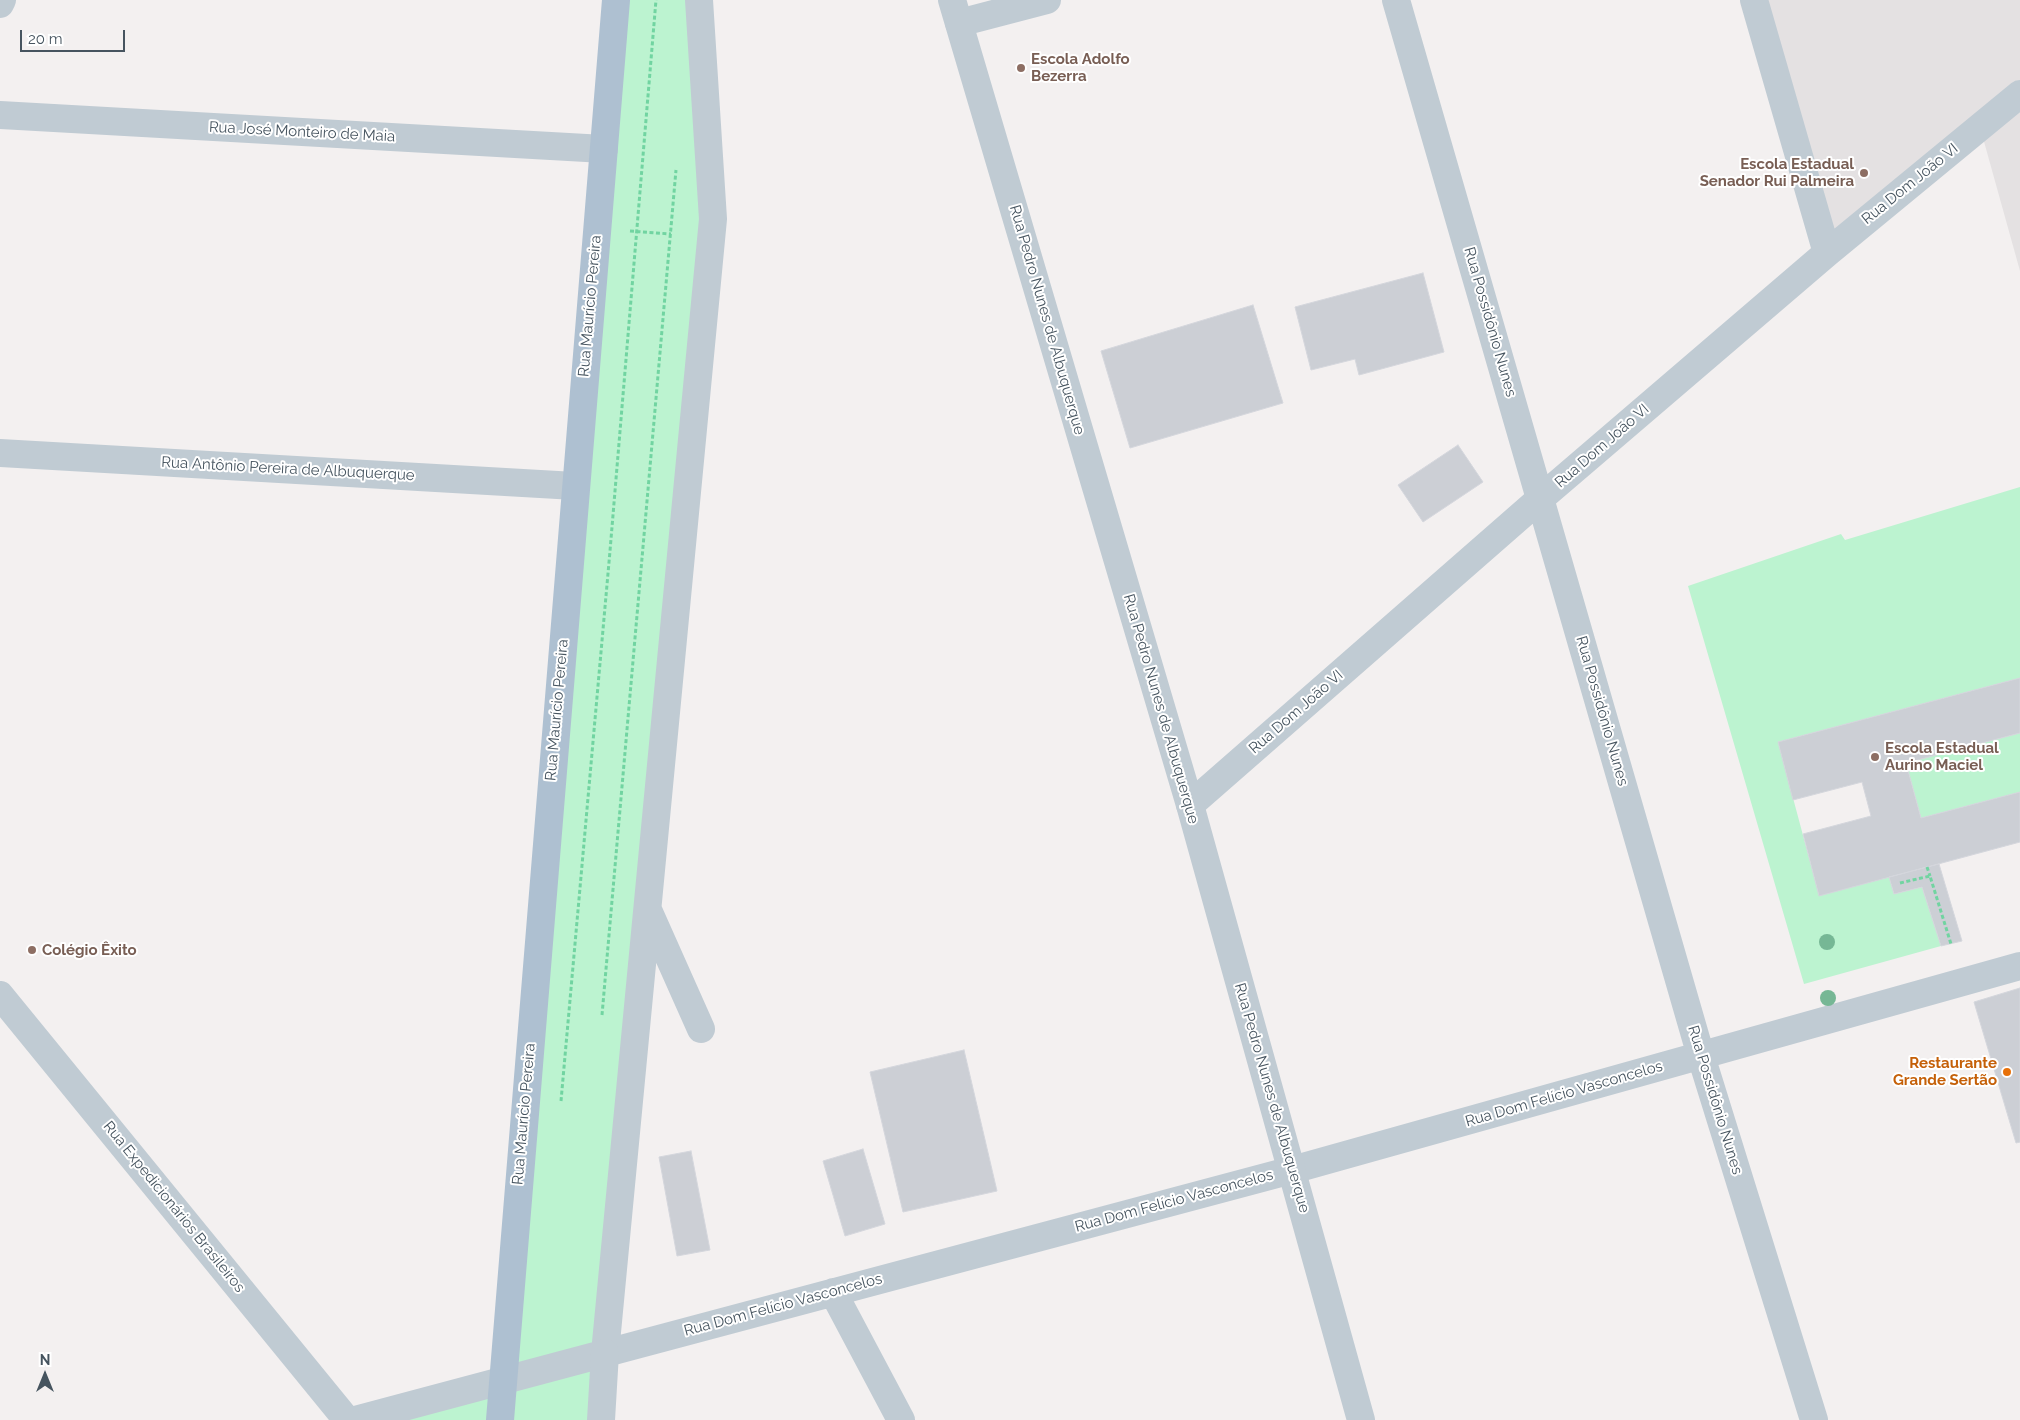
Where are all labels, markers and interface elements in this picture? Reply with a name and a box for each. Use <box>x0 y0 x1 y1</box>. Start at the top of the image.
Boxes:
scale bar <box>22 20 128 52</box>
text: 20 m <box>28 30 63 48</box>
place label: Escola Adolfo Bezerra <box>1031 50 1130 85</box>
marker: Escola Adolfo Bezerra <box>1015 62 1027 74</box>
street label: Rua José Monteiro de Maia <box>208 118 396 146</box>
street label: Rua Dom João VI <box>1858 140 1962 228</box>
place label: Escola Estadual Senador Rui Palmeira <box>1700 155 1854 190</box>
marker: Escola Estadual Senador Rui Palmeira <box>1858 167 1870 179</box>
street label: Rua Pedro Nunes de Albuquerque <box>1006 203 1088 437</box>
street label: Rua Maurício Pereira <box>575 234 605 378</box>
street label: Rua Possidônio Nunes <box>1460 245 1520 399</box>
street label: Rua Dom João VI <box>1551 400 1653 492</box>
street label: Rua Antônio Pereira de Albuquerque <box>161 453 415 485</box>
street label: Rua Pedro Nunes de Albuquerque <box>1120 592 1202 826</box>
street label: Rua Possidônio Nunes <box>1572 634 1632 788</box>
street label: Rua Maurício Pereira <box>542 638 572 782</box>
street label: Rua Dom João VI <box>1245 666 1347 758</box>
place label: Escola Estadual Aurino Maciel <box>1885 739 1999 774</box>
marker: Escola Estadual Aurino Maciel <box>1869 751 1881 763</box>
place label: Colégio Êxito <box>42 941 137 959</box>
marker: Colégio Êxito <box>26 944 38 956</box>
street label: Rua Pedro Nunes de Albuquerque <box>1231 981 1313 1215</box>
street label: Rua Possidônio Nunes <box>1684 1023 1746 1177</box>
street label: Rua Maurício Pereira <box>509 1042 539 1186</box>
place label: Restaurante Grande Sertão <box>1893 1054 1997 1089</box>
street label: Rua Dom Felício Vasconcelos <box>1463 1057 1665 1131</box>
marker: Restaurante Grande Sertão <box>2001 1066 2013 1078</box>
street label: Rua Expedicionários Brasileiros <box>99 1118 249 1296</box>
street label: Rua Dom Felício Vasconcelos <box>1073 1166 1275 1236</box>
street label: Rua Dom Felício Vasconcelos <box>682 1270 884 1340</box>
north arrow <box>20 1350 70 1400</box>
text: N <box>40 1352 50 1368</box>

